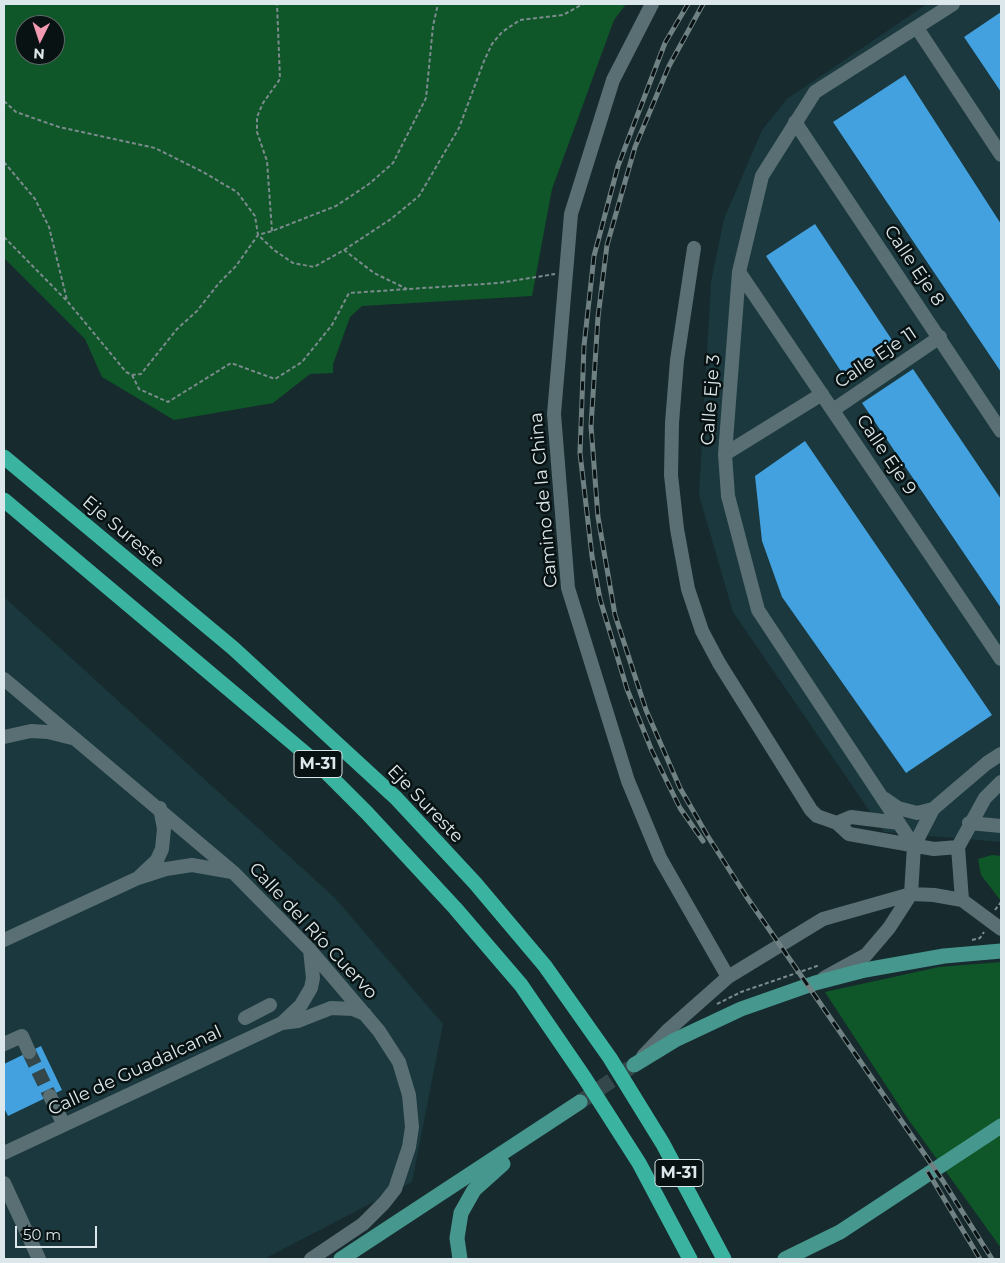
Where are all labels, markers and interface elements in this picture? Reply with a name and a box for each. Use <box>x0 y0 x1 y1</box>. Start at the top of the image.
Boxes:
north arrow <box>15 15 65 65</box>
text: N <box>33 45 45 63</box>
street label: Calle Eje 8 <box>879 222 949 310</box>
street label: Calle Eje 11 <box>831 323 921 393</box>
street label: Calle Eje 3 <box>697 354 725 446</box>
street label: Camino de la China <box>526 411 562 589</box>
street label: Calle Eje 9 <box>851 411 921 499</box>
street label: Eje Sureste <box>78 492 168 572</box>
road number: M-31 <box>294 751 342 778</box>
street label: Eje Sureste <box>382 760 468 848</box>
street label: Calle del Río Cuervo <box>244 858 382 1004</box>
street label: Calle de Guadalcanal <box>45 1021 225 1121</box>
road number: M-31 <box>655 1160 703 1186</box>
scale bar <box>18 1216 100 1248</box>
text: 50 m <box>23 1225 61 1244</box>

